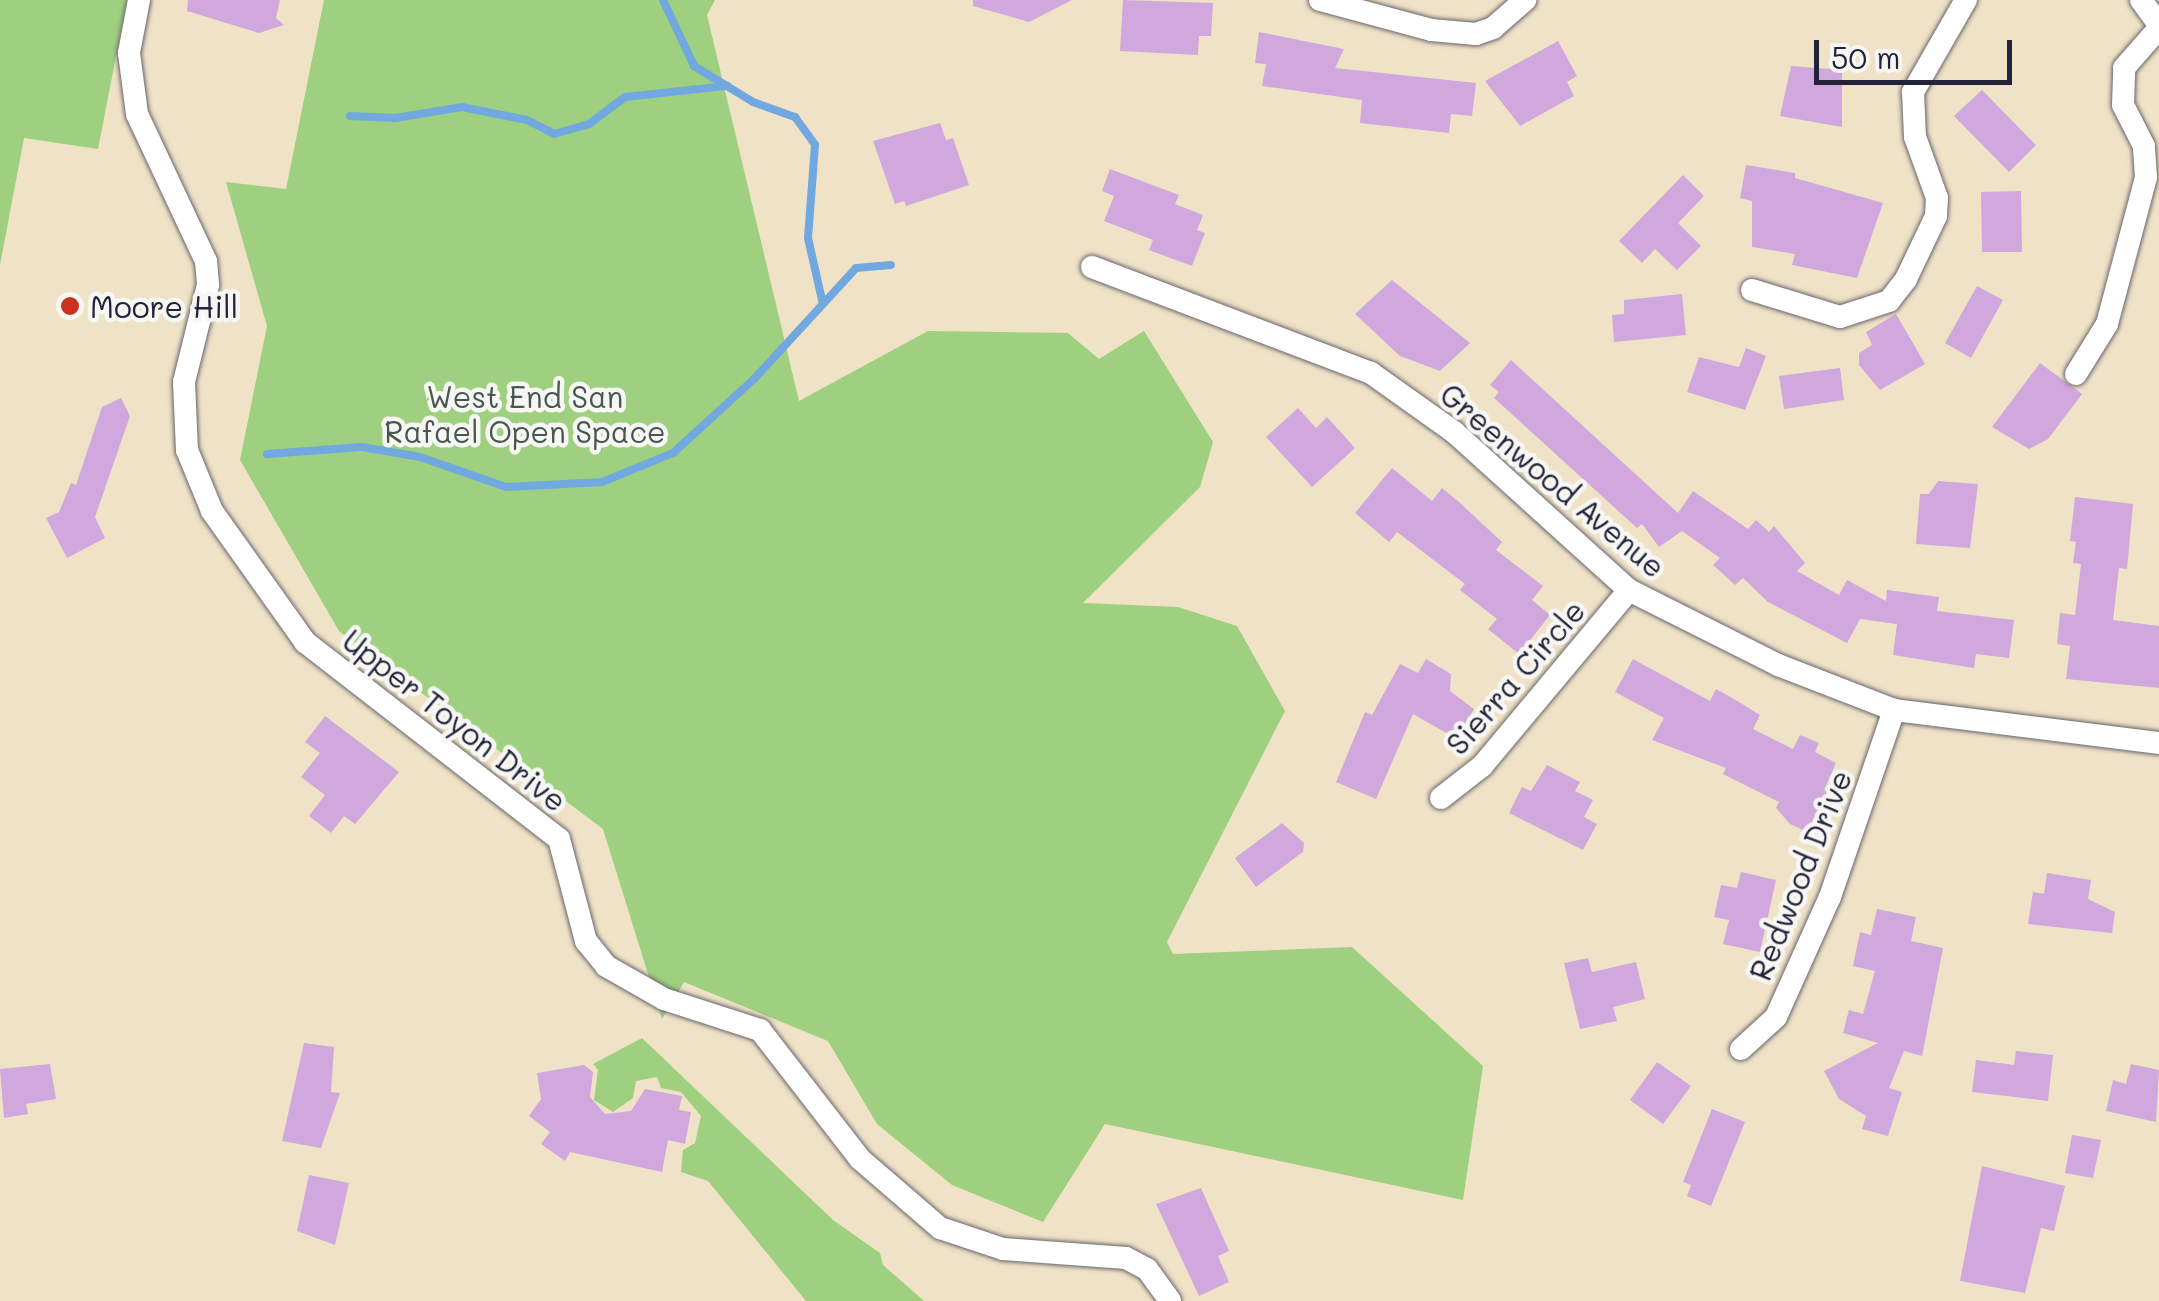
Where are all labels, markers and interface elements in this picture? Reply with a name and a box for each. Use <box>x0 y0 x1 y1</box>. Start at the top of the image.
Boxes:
scale bar <box>1819 20 2016 82</box>
text: 50 m <box>1831 37 1901 77</box>
place label: Moore Hill <box>90 288 238 324</box>
marker: Moore Hill <box>59 295 81 317</box>
street label: Greenwood Avenue <box>1433 375 1673 585</box>
park label: West End San Rafael Open Space <box>384 378 666 448</box>
street label: Sierra Circle <box>1438 593 1592 761</box>
street label: Upper Toyon Drive <box>336 622 574 818</box>
street label: Redwood Drive <box>1741 765 1859 985</box>

